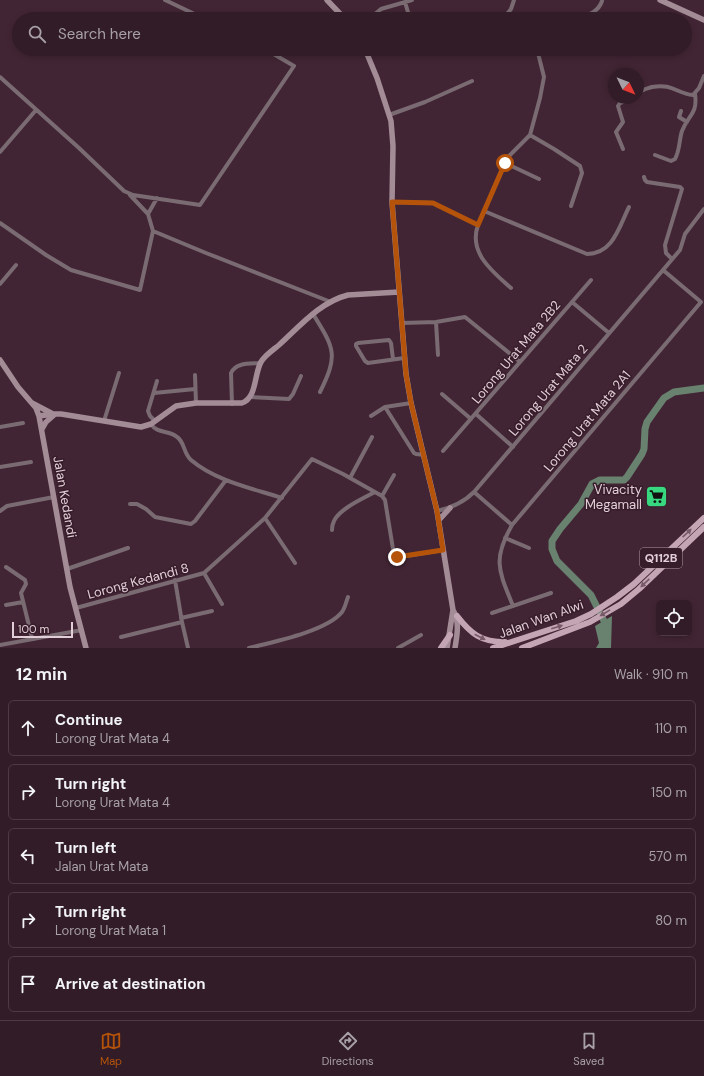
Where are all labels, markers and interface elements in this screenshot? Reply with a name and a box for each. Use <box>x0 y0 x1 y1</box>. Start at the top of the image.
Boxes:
search box <box>12 12 692 56</box>
icon: search <box>26 23 48 45</box>
text: Search here <box>58 24 141 44</box>
north arrow <box>608 68 644 104</box>
route start <box>496 154 514 172</box>
street label: Lorong Urat Mata 2B2 <box>468 297 564 407</box>
street label: Lorong Urat Mata 2 <box>505 341 591 439</box>
street label: Lorong Urat Mata 2A1 <box>540 367 634 475</box>
street label: Jalan Kedandi <box>49 455 81 539</box>
place label: Vivacity Megamall <box>585 481 642 513</box>
supermarket icon: Vivacity Megamall <box>644 483 670 509</box>
one-way arrow <box>683 529 692 538</box>
route end <box>388 548 406 566</box>
road number: Q112B <box>640 548 682 568</box>
street label: Lorong Kedandi 8 <box>85 559 191 603</box>
one-way arrow <box>640 578 650 588</box>
street label: Jalan Wan Alwi <box>496 596 586 642</box>
map controls <box>656 600 692 636</box>
button: locate <box>656 600 692 636</box>
one-way arrow <box>600 609 610 617</box>
scale bar <box>12 620 73 639</box>
text: 100 m <box>18 622 49 636</box>
one-way arrow <box>551 624 563 630</box>
one-way arrow <box>474 634 486 640</box>
text: 12 min <box>16 663 67 685</box>
text: Walk · 910 m <box>614 666 688 683</box>
text: Continue <box>55 710 123 730</box>
icon: ahead <box>17 717 39 739</box>
text: 110 m <box>655 720 687 737</box>
text: Lorong Urat Mata 4 <box>55 730 170 747</box>
text: Turn right <box>55 774 126 794</box>
icon: right <box>17 781 39 803</box>
text: 150 m <box>651 784 687 801</box>
text: Lorong Urat Mata 4 <box>55 794 170 811</box>
text: Turn left <box>55 838 116 858</box>
icon: left <box>17 845 39 867</box>
text: 570 m <box>649 848 687 865</box>
text: Jalan Urat Mata <box>55 858 148 875</box>
text: Turn right <box>55 902 126 922</box>
icon: right <box>17 909 39 931</box>
text: 80 m <box>655 912 687 929</box>
text: Lorong Urat Mata 1 <box>55 922 166 939</box>
icon: arrive <box>17 973 39 995</box>
text: Arrive at destination <box>55 974 206 994</box>
tab: Map <box>100 1030 122 1068</box>
tab: Directions <box>322 1030 374 1068</box>
tab: Saved <box>573 1030 604 1068</box>

